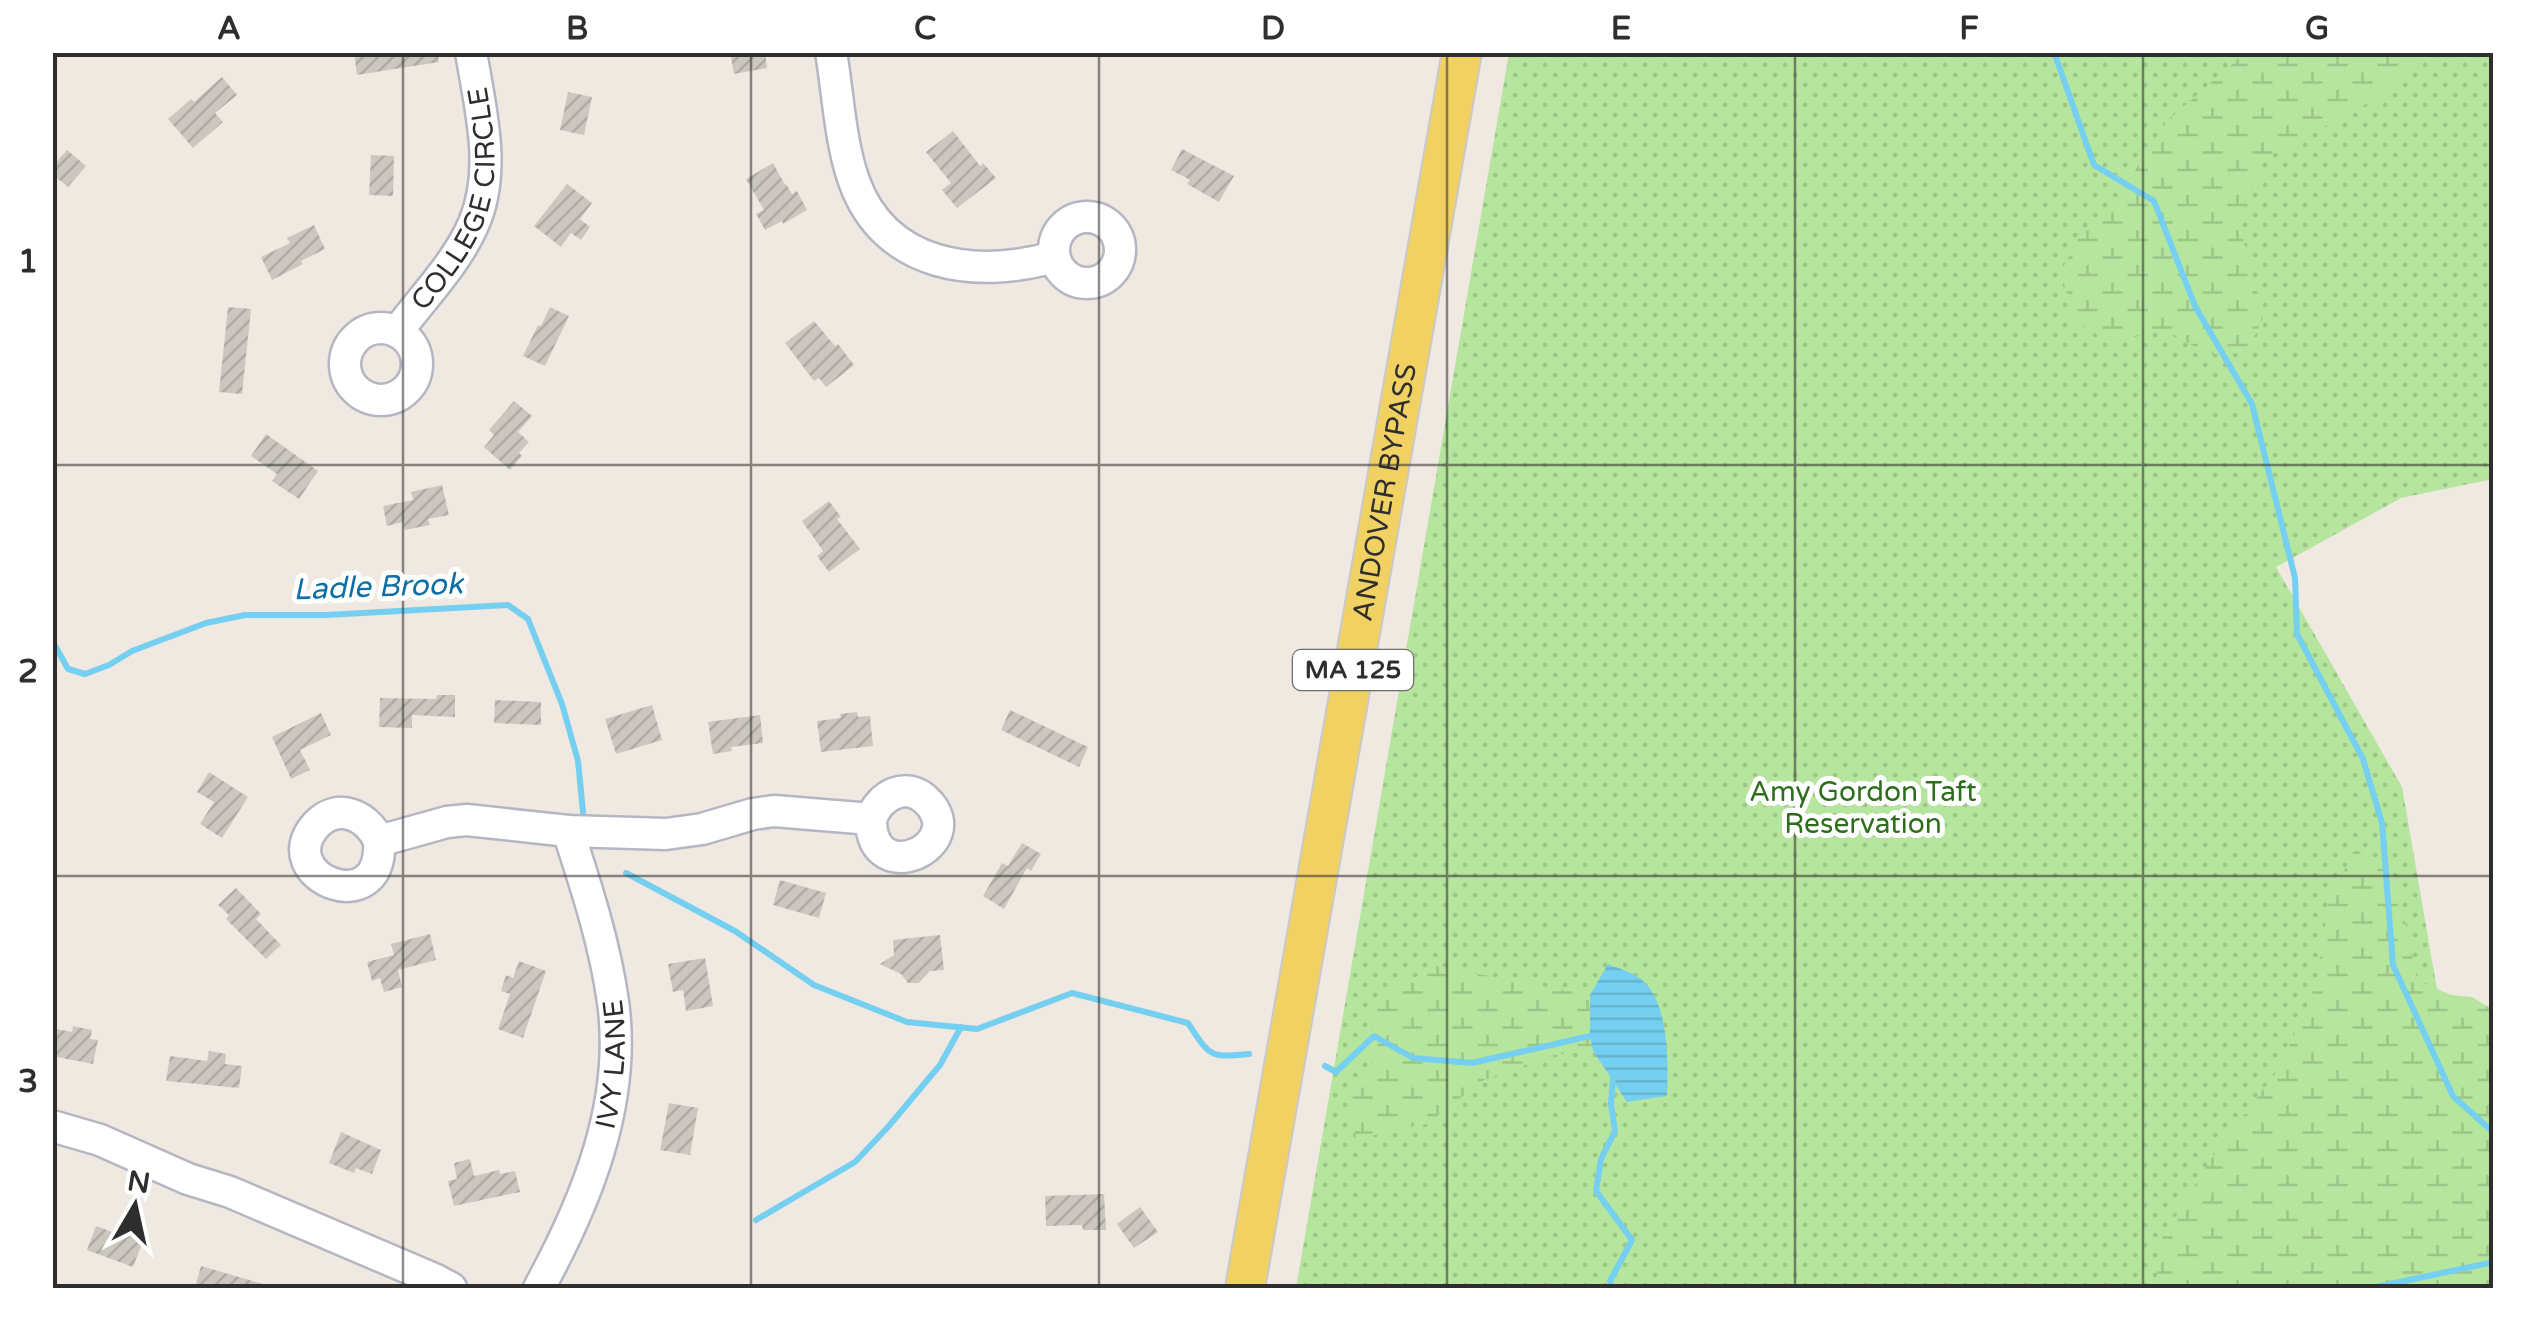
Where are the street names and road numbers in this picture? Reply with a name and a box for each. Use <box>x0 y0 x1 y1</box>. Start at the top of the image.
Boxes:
street label: COLLEGE CIRCLE <box>404 85 503 317</box>
street label: ANDOVER BYPASS <box>1345 361 1424 624</box>
road number: MA 125 <box>1293 650 1413 690</box>
street label: IVY LANE <box>588 998 633 1132</box>

